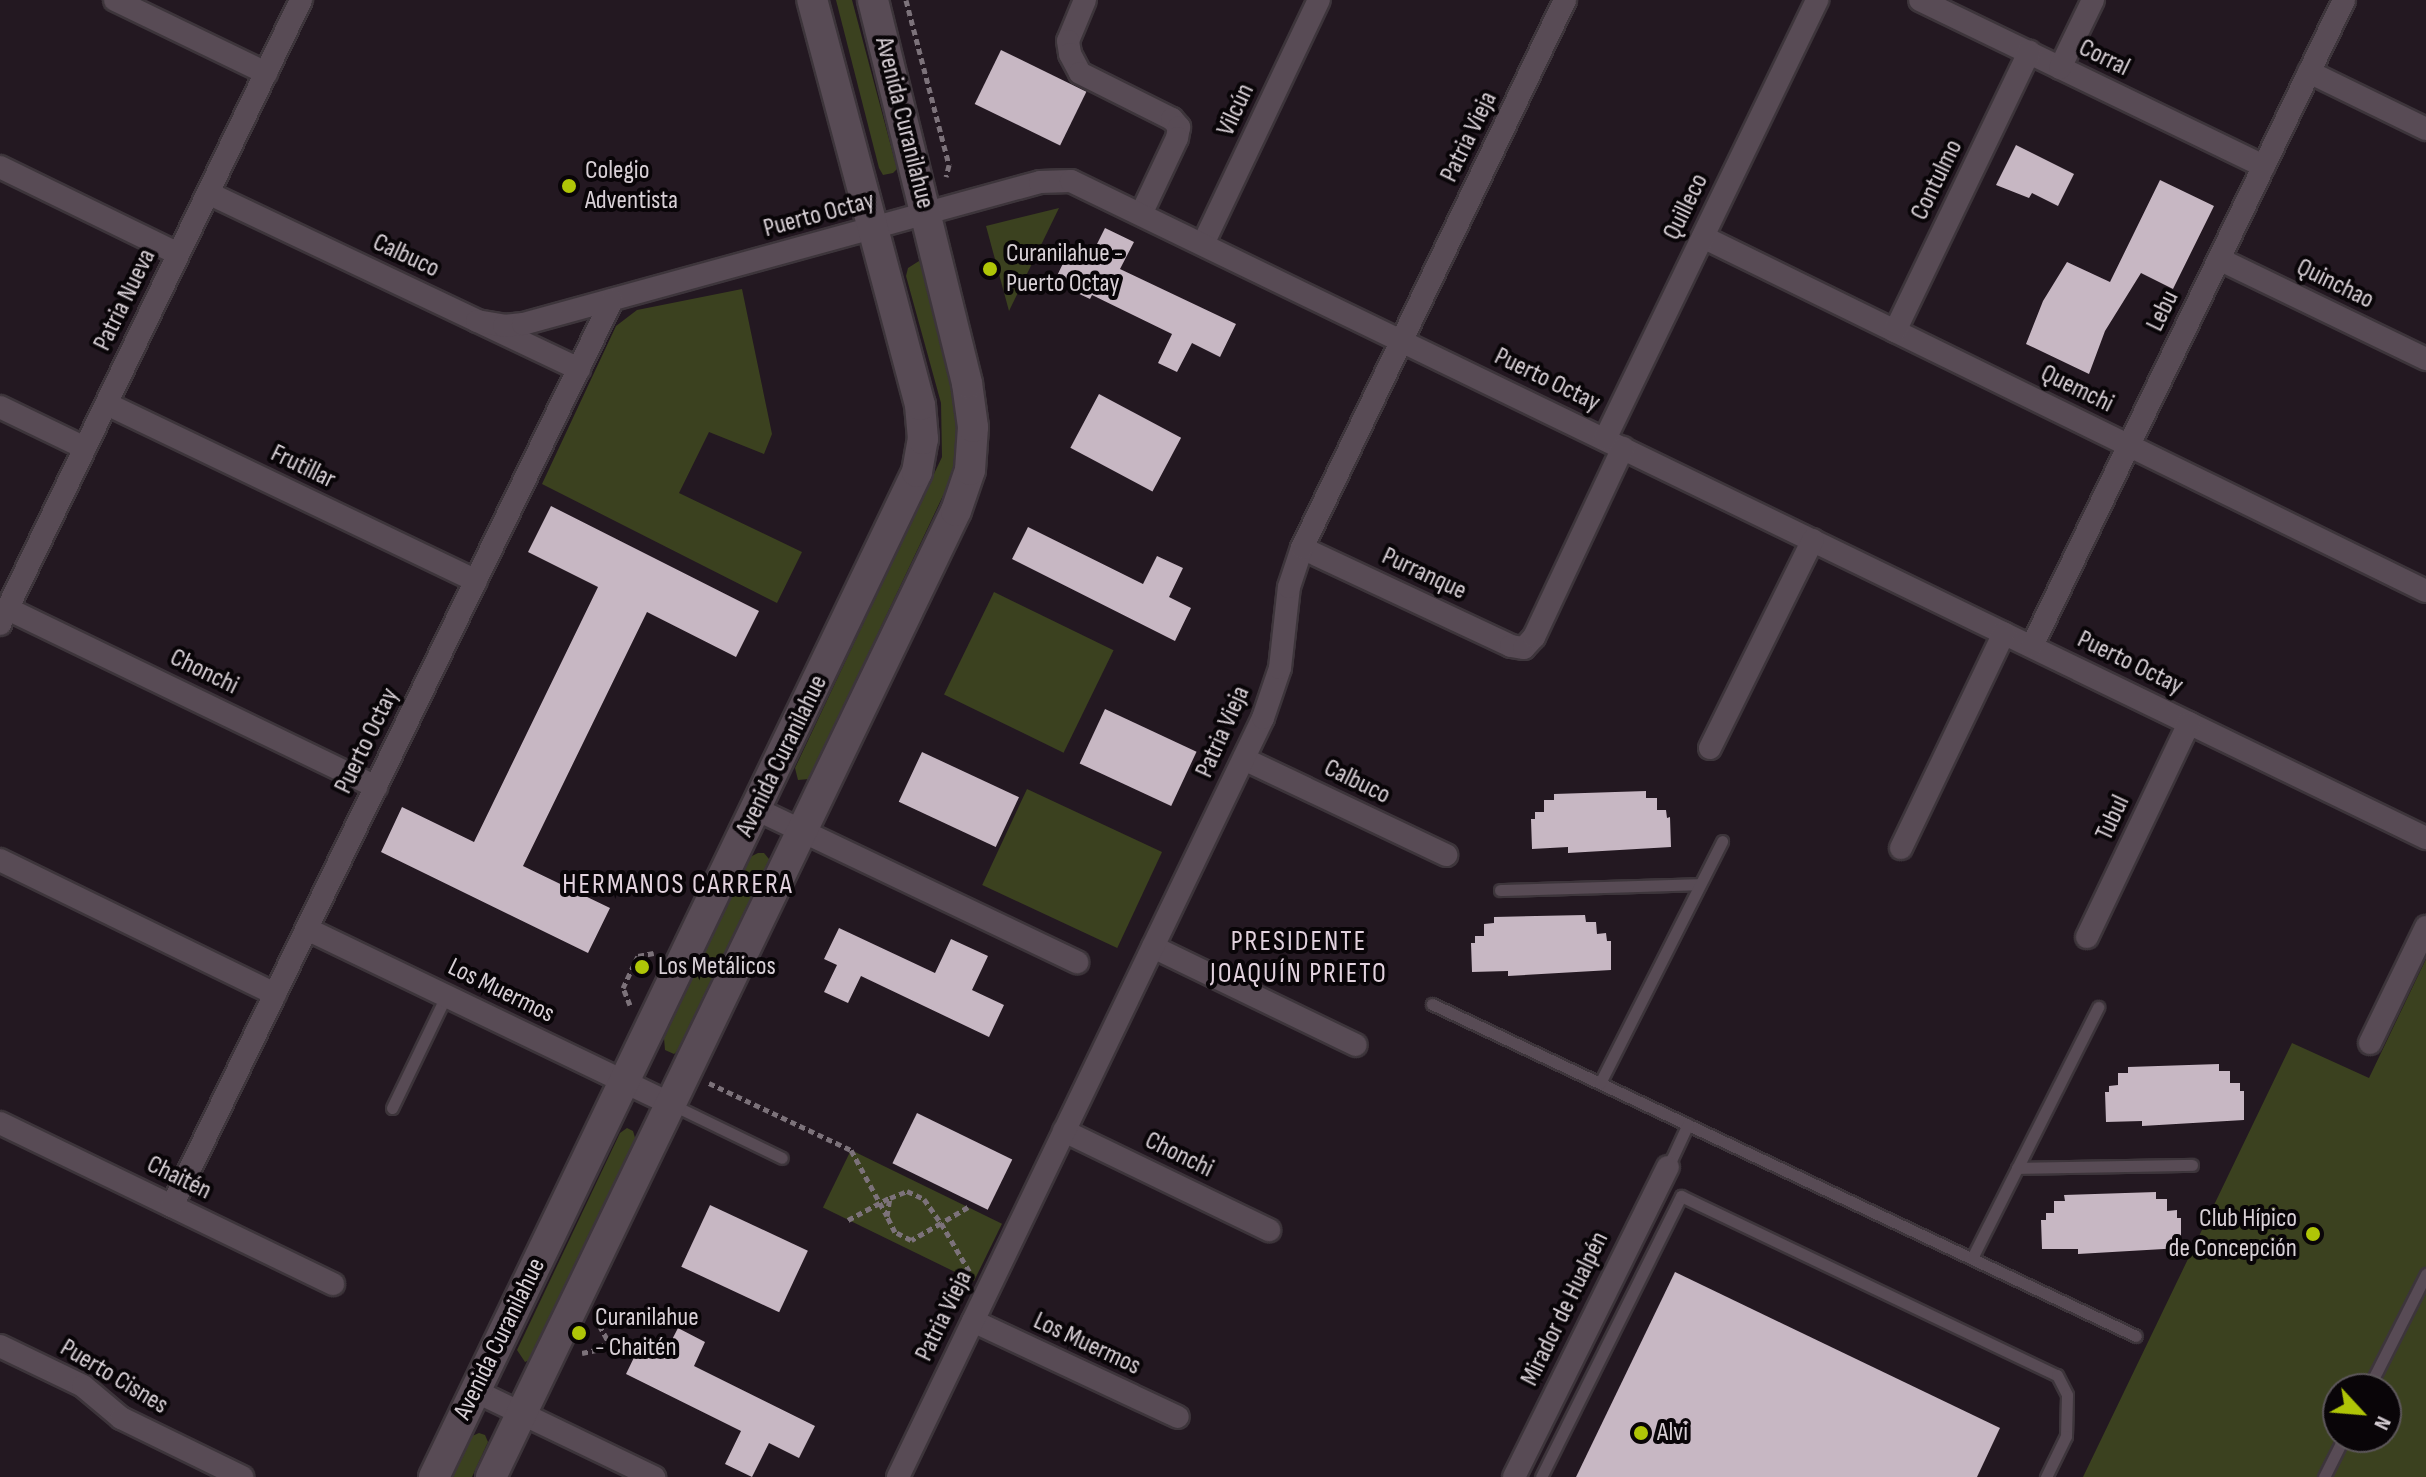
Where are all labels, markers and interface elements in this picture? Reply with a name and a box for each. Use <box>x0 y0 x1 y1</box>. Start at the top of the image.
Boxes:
street label: Corral <box>2074 32 2134 84</box>
street label: Avenida Curanilahue <box>868 34 940 212</box>
street label: Vilcún <box>1210 79 1262 141</box>
street label: Patria Vieja <box>1434 87 1504 187</box>
street label: Contulmo <box>1904 135 1970 225</box>
place label: Colegio Adventista <box>585 155 678 216</box>
street label: Quilleco <box>1657 169 1715 245</box>
marker: Colegio Adventista <box>560 177 578 195</box>
street label: Puerto Octay <box>760 185 878 245</box>
street label: Calbuco <box>368 227 444 285</box>
place label: Curanilahue - Puerto Octay <box>1006 238 1123 300</box>
street label: Patria Nueva <box>87 244 163 356</box>
street label: Quinchao <box>2291 252 2379 316</box>
marker: Curanilahue - Puerto Octay <box>981 260 999 278</box>
street label: Lebu <box>2140 286 2186 336</box>
street label: Puerto Octay <box>1489 341 1605 419</box>
street label: Quemchi <box>2035 358 2119 420</box>
street label: Frutillar <box>266 438 340 496</box>
street label: Purranque <box>1377 541 1471 607</box>
street label: Puerto Octay <box>2072 624 2188 702</box>
street label: Chonchi <box>165 642 243 702</box>
street label: Avenida Curanilahue <box>729 670 835 842</box>
street label: Patria Vieja <box>1189 681 1257 783</box>
street label: Puerto Octay <box>328 683 406 799</box>
street label: Calbuco <box>1319 753 1395 811</box>
street label: Tubul <box>2089 791 2137 845</box>
district label: HERMANOS CARRERA <box>562 868 794 902</box>
district label: PRESIDENTE JOAQUÍN PRIETO <box>1210 925 1388 991</box>
place label: Los Metálicos <box>658 951 776 983</box>
street label: Los Muermos <box>443 952 559 1030</box>
marker: Los Metálicos <box>633 958 651 976</box>
street label: Chonchi <box>1140 1125 1218 1185</box>
street label: Chaitén <box>142 1149 216 1207</box>
place label: Club Hípico de Concepción <box>2169 1203 2297 1264</box>
marker: Club Hípico de Concepción <box>2304 1225 2322 1243</box>
street label: Mirador de Hualpén <box>1514 1227 1616 1391</box>
street label: Avenida Curanilahue <box>447 1253 553 1425</box>
street label: Patria Vieja <box>909 1266 979 1366</box>
place label: Curanilahue - Chaitén <box>595 1302 699 1364</box>
street label: Los Muermos <box>1028 1306 1146 1382</box>
marker: Curanilahue - Chaitén <box>570 1324 588 1342</box>
street label: Puerto Cisnes <box>54 1333 174 1421</box>
north arrow <box>2322 1373 2402 1453</box>
text: N <box>2368 1412 2397 1434</box>
place label: Alvi <box>1657 1417 1688 1449</box>
marker: Alvi <box>1632 1424 1650 1442</box>

